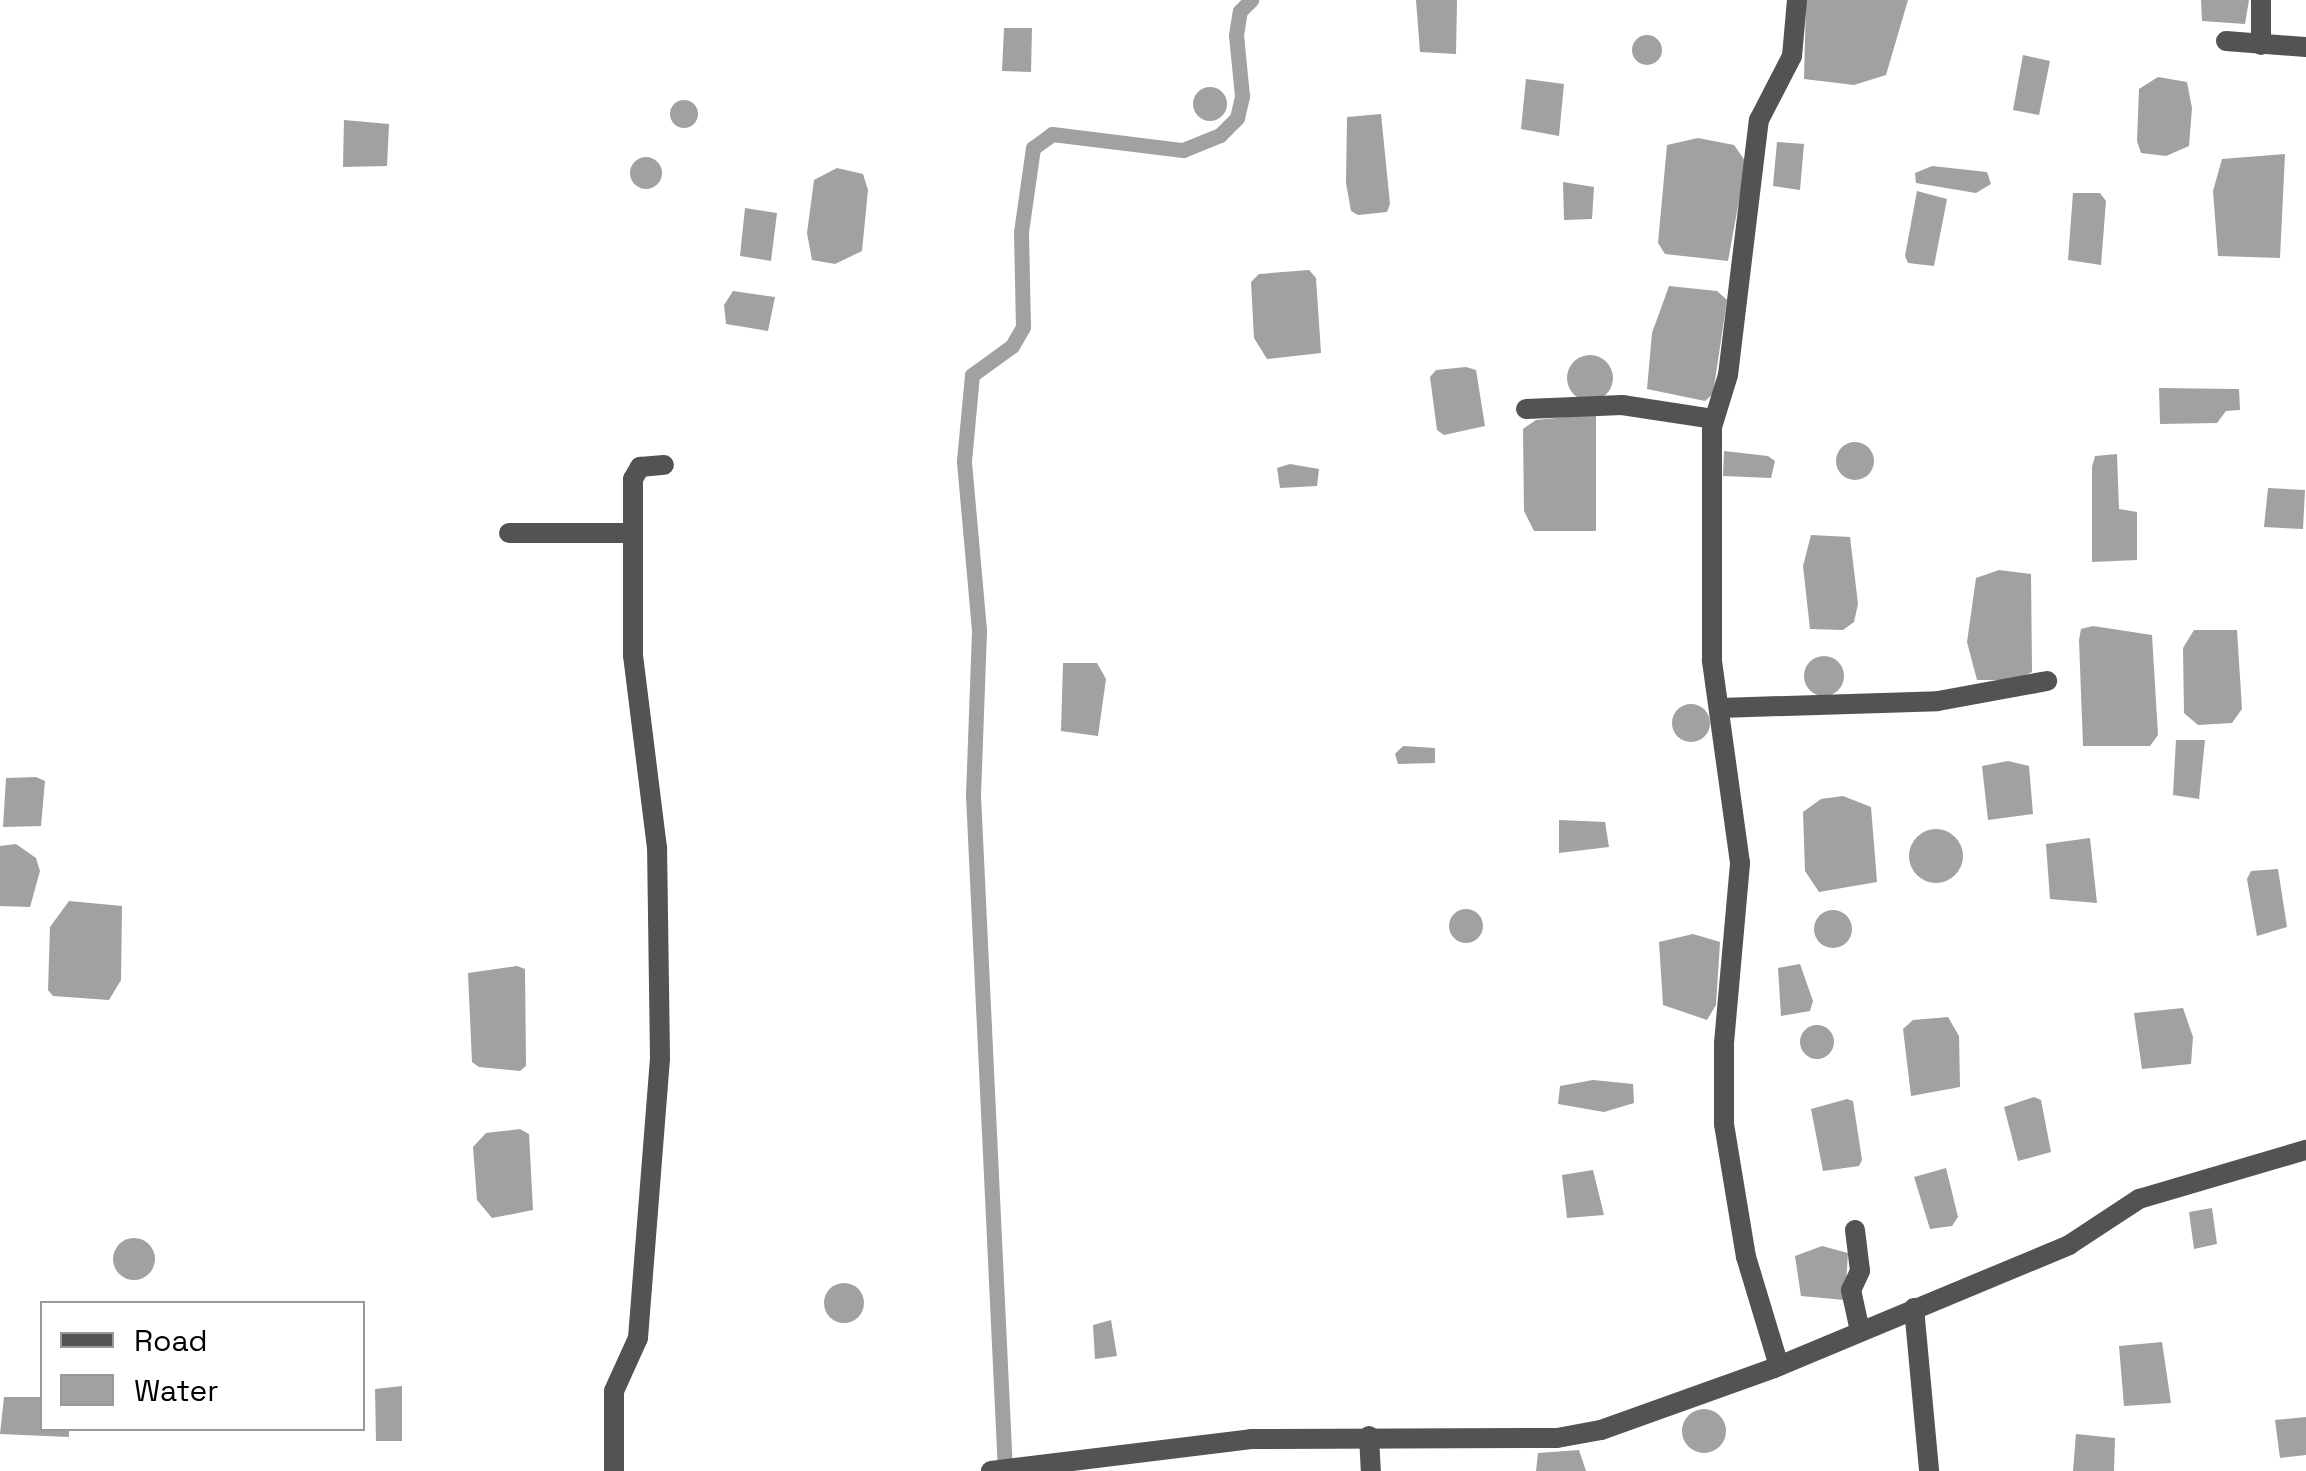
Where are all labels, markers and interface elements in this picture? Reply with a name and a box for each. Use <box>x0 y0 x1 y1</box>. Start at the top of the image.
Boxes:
legend <box>40 1301 365 1431</box>
text: Road <box>134 1321 208 1360</box>
text: Water <box>134 1371 219 1410</box>

